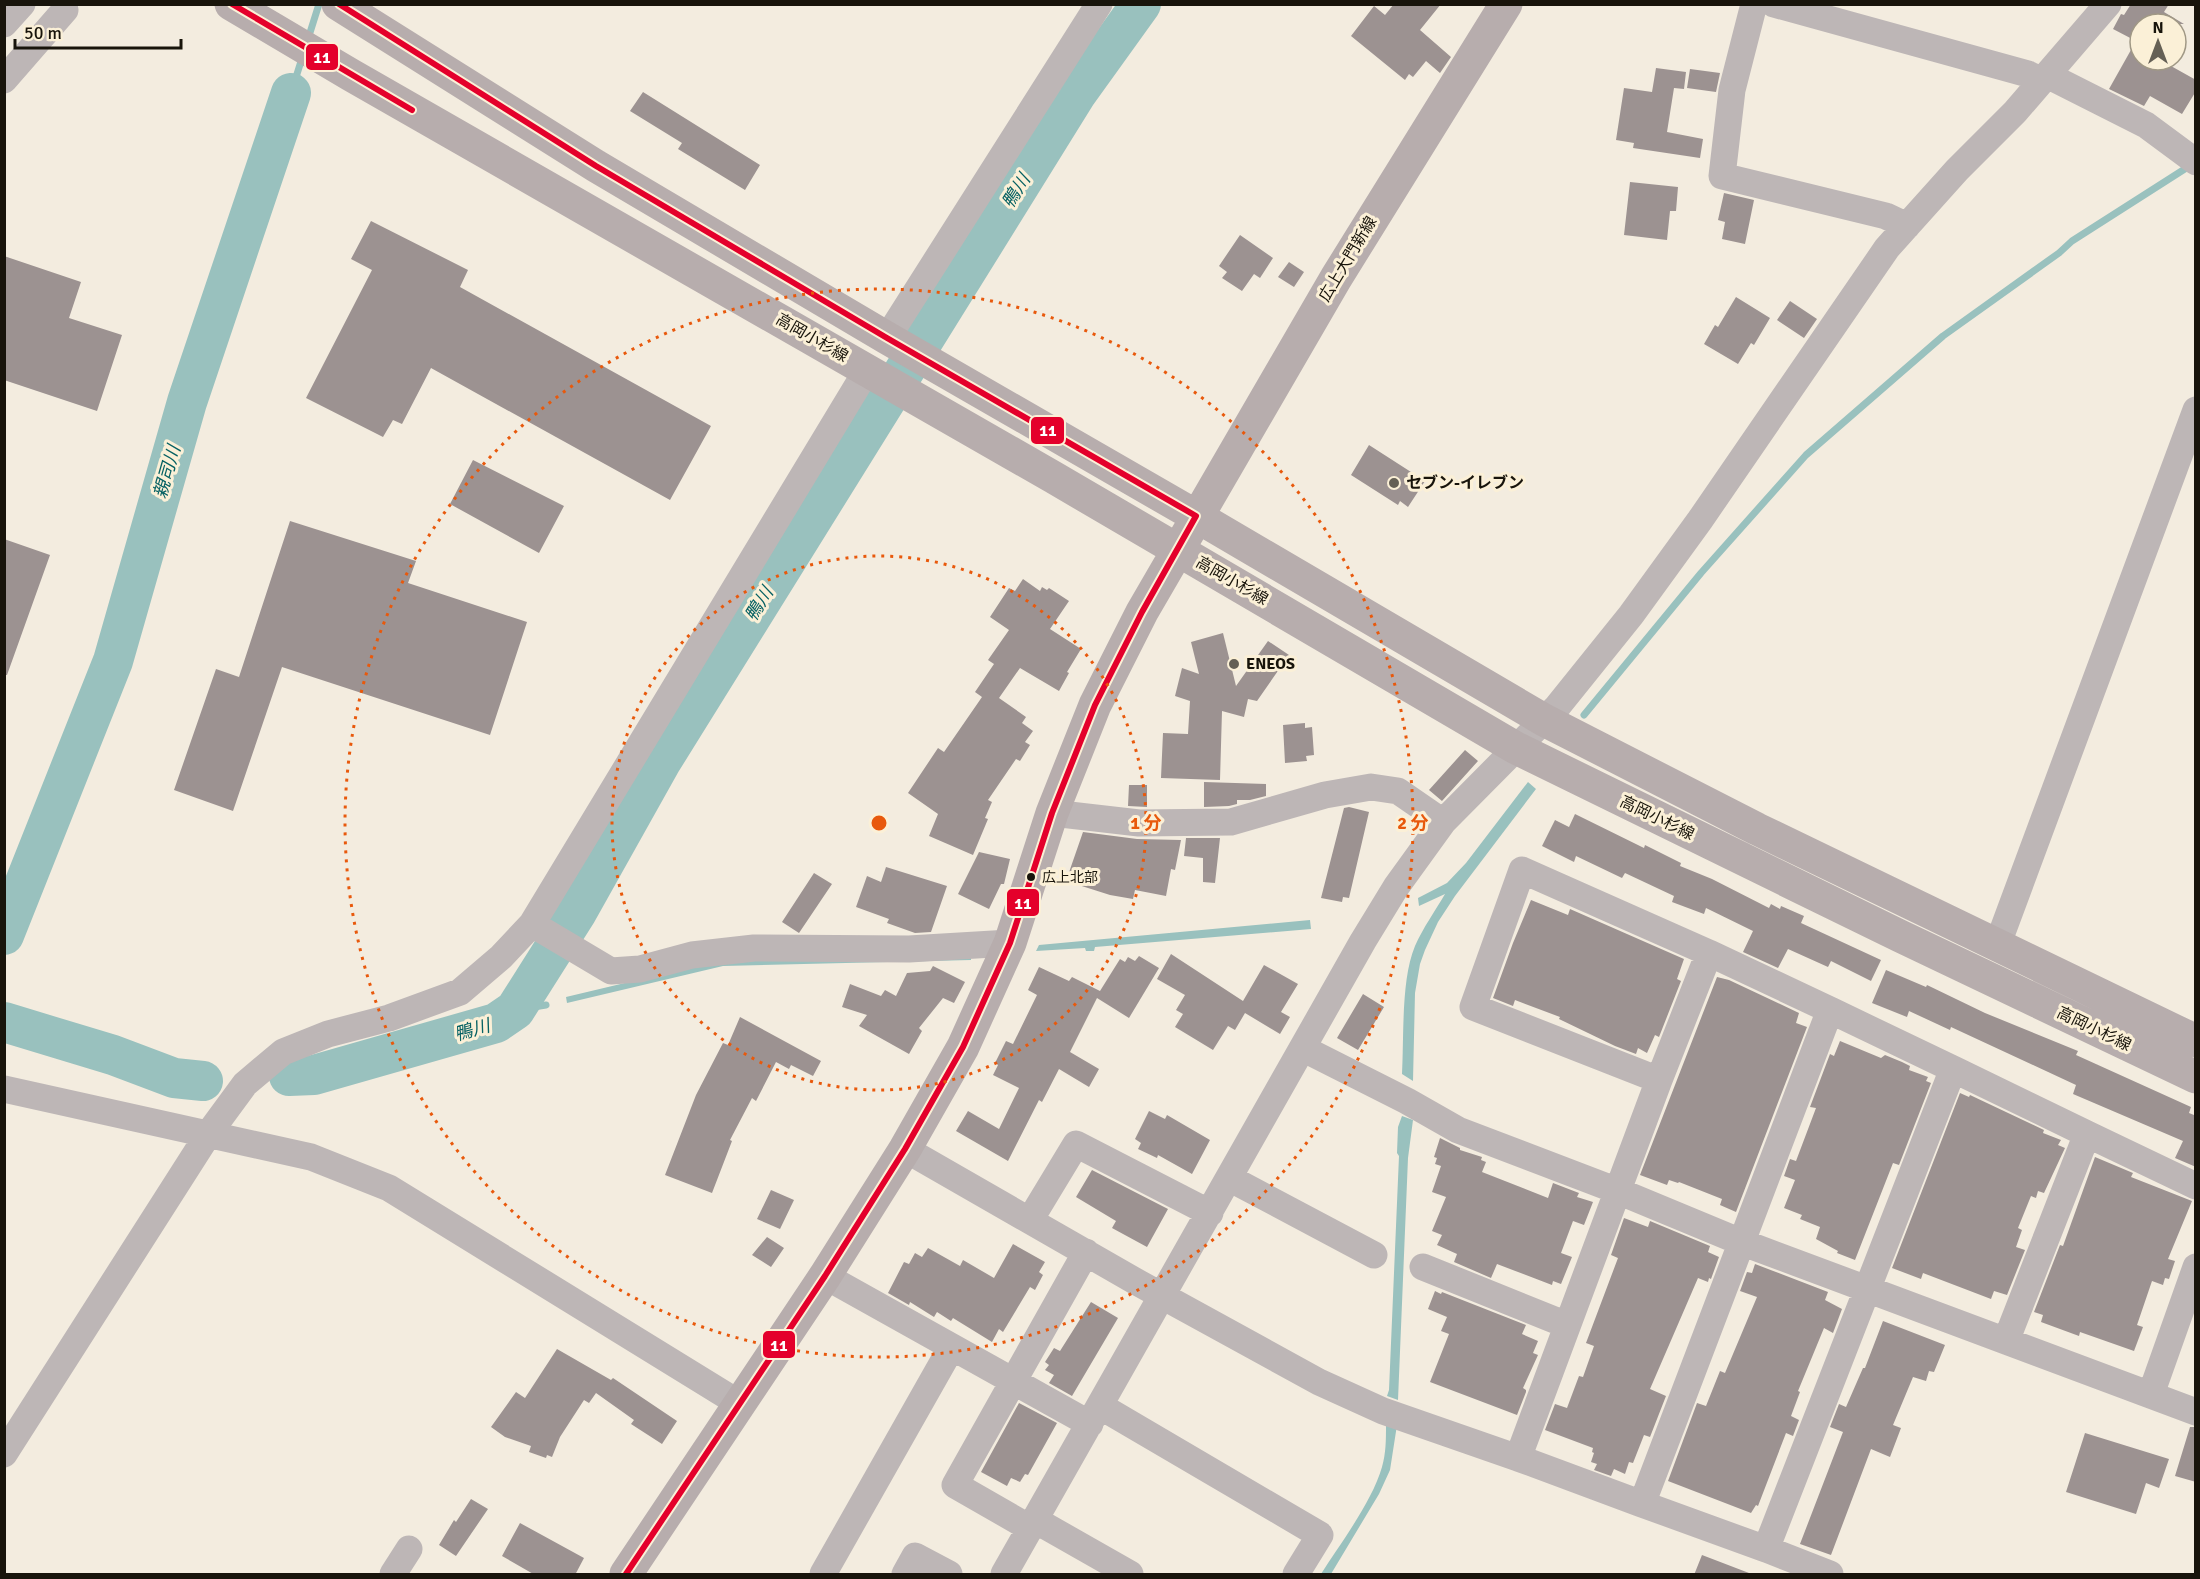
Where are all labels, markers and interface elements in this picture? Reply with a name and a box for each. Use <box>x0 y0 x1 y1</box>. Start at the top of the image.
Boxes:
scale bar <box>15 12 182 50</box>
north arrow <box>2128 12 2188 72</box>
text: N <box>2152 18 2164 38</box>
text: 50 m <box>24 22 62 44</box>
line badge: 11 <box>305 43 339 71</box>
text: 11 <box>313 48 331 68</box>
water label: 鴨川 <box>997 168 1036 212</box>
street label: 広上大門新線 <box>1315 213 1381 305</box>
street label: 高岡小杉線 <box>772 309 852 367</box>
line badge: 11 <box>1030 416 1065 445</box>
text: 11 <box>1039 421 1057 441</box>
water label: 親司川 <box>149 441 186 501</box>
place label: セブン-イレブン <box>1406 473 1524 493</box>
marker: セブン-イレブン <box>1387 476 1401 490</box>
street label: 高岡小杉線 <box>1192 552 1272 610</box>
water label: 鴨川 <box>740 581 779 625</box>
place label: ENEOS <box>1246 654 1295 674</box>
marker: ENEOS <box>1227 657 1241 671</box>
street label: 高岡小杉線 <box>1617 791 1697 845</box>
text: 1 分 <box>1130 812 1162 834</box>
text: 2 分 <box>1397 812 1429 834</box>
centre of rings <box>869 813 889 833</box>
place label: 広上北部 <box>1042 869 1098 886</box>
marker: 広上北部 <box>1025 871 1037 883</box>
line badge: 11 <box>1006 888 1040 917</box>
text: 11 <box>1014 894 1032 914</box>
street label: 高岡小杉線 <box>2054 1002 2134 1056</box>
water label: 鴨川 <box>452 1014 494 1046</box>
line badge: 11 <box>762 1330 796 1359</box>
text: 11 <box>770 1336 788 1356</box>

